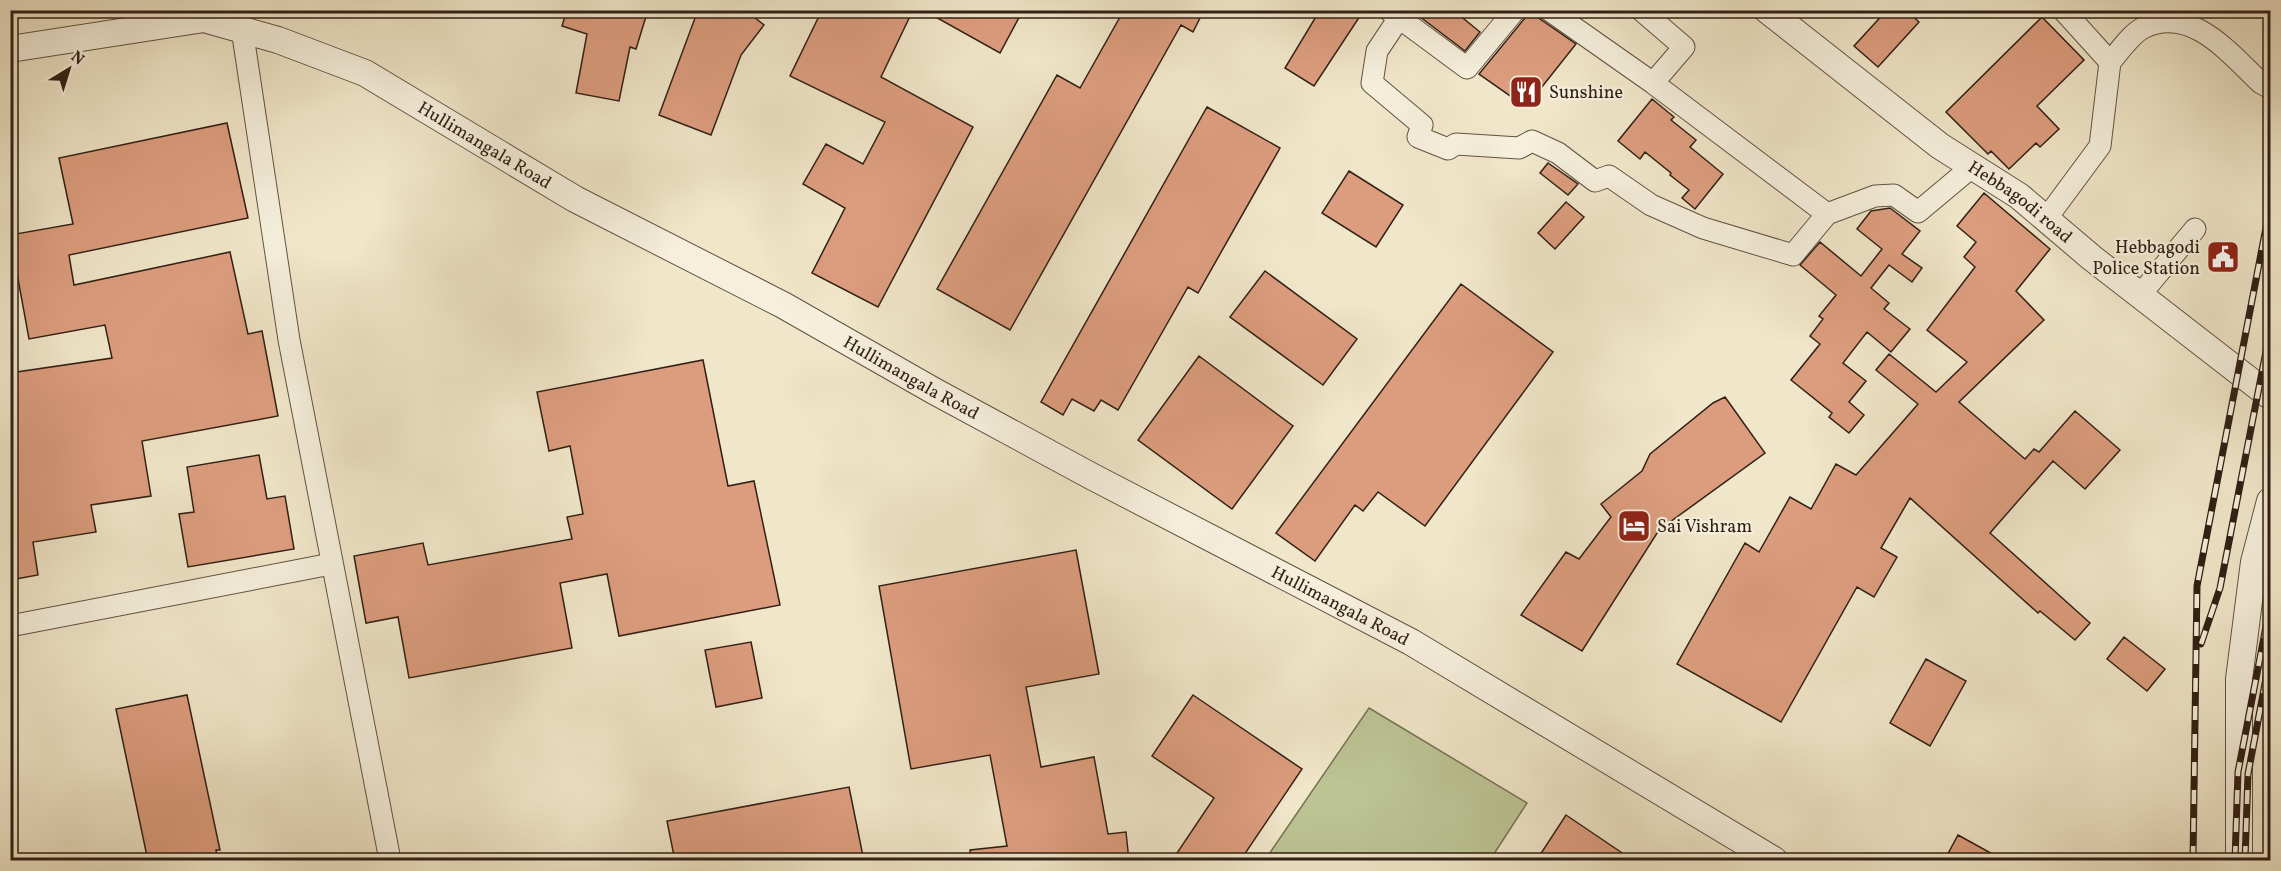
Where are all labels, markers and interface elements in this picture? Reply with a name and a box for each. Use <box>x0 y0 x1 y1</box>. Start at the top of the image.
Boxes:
north arrow <box>39 39 99 99</box>
text: N <box>66 47 89 71</box>
restaurant icon: Sunshine <box>1508 74 1544 110</box>
place label: Sunshine <box>1549 81 1623 106</box>
street label: Hullimangala Road <box>412 96 556 196</box>
street label: Hebbagodi road <box>1963 156 2077 250</box>
place label: Hebbagodi Police Station <box>2093 236 2200 282</box>
public building icon: Hebbagodi Police Station <box>2205 239 2241 275</box>
street label: Hullimangala Road <box>838 331 983 427</box>
hotel icon: Sai Vishram <box>1616 508 1652 544</box>
place label: Sai Vishram <box>1657 515 1752 540</box>
street label: Hullimangala Road <box>1266 561 1413 653</box>

